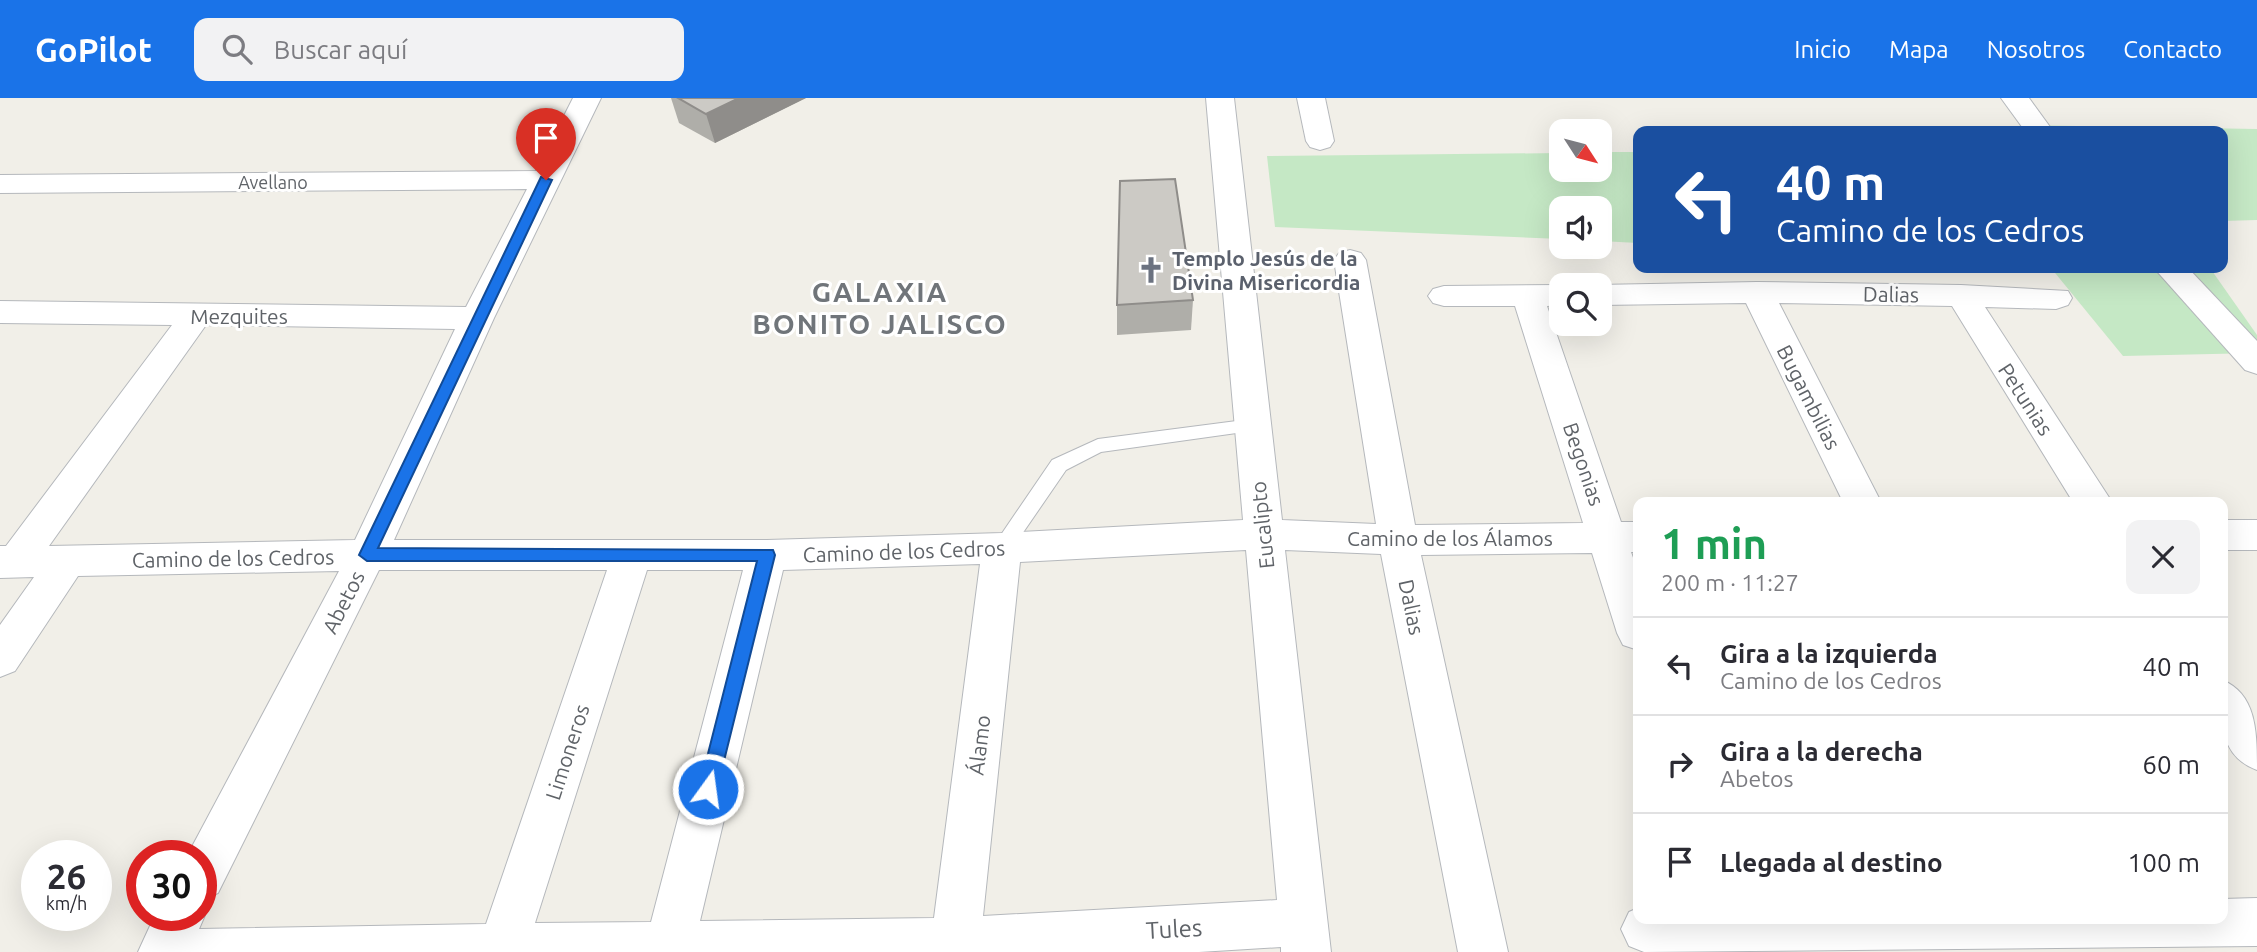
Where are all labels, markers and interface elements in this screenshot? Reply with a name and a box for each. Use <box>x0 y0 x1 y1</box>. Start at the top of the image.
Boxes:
search box <box>194 18 684 81</box>
icon: search <box>218 30 256 68</box>
text: GoPilot <box>35 31 152 68</box>
text: Buscar aquí <box>274 35 407 64</box>
text: Inicio <box>1794 36 1851 63</box>
text: Mapa <box>1889 36 1949 63</box>
text: Nosotros <box>1987 36 2085 63</box>
text: Contacto <box>2123 36 2222 63</box>
pin <box>516 108 576 180</box>
icon: arrive <box>527 119 565 157</box>
north arrow <box>1549 119 1612 182</box>
map controls <box>1549 119 1612 336</box>
icon: left <box>1661 154 1752 245</box>
text: 40 m <box>1776 154 1885 209</box>
street label: Avellano <box>238 172 308 192</box>
button: sound <box>1549 196 1612 259</box>
text: Camino de los Cedros <box>1776 212 2085 248</box>
place label: Templo Jesús de la Divina Misericordia <box>1172 246 1360 294</box>
church icon: Templo Jesús de la Divina Misericordia <box>1136 255 1166 285</box>
button: search <box>1549 273 1612 336</box>
district label: GALAXIA BONITO JALISCO <box>752 276 1008 339</box>
street label: Dalias <box>1863 282 1919 306</box>
street label: Mezquites <box>190 304 288 328</box>
street label: Bugambilias <box>1772 341 1846 453</box>
street label: Petunias <box>1994 359 2058 439</box>
street label: Begonias <box>1559 419 1609 509</box>
street label: Eucalipto <box>1245 480 1279 570</box>
text: 1 min <box>1661 520 1767 567</box>
button: close <box>2126 520 2200 594</box>
street label: Camino de los Álamos <box>1347 526 1553 550</box>
street label: Camino de los Cedros <box>802 535 1006 567</box>
street label: Camino de los Cedros <box>132 544 334 572</box>
street label: Abetos <box>317 567 369 637</box>
text: 200 m · 11:27 <box>1661 570 1799 595</box>
street label: Dalias <box>1394 577 1430 637</box>
text: Gira a la izquierda <box>1720 639 1938 668</box>
icon: left <box>1661 647 1699 685</box>
text: 40 m <box>2142 652 2200 681</box>
text: Camino de los Cedros <box>1720 668 1942 693</box>
street label: Limoneros <box>540 701 594 803</box>
street label: Álamo <box>963 714 995 776</box>
text: Gira a la derecha <box>1720 737 1923 766</box>
icon: right <box>1661 745 1699 783</box>
text: 60 m <box>2142 750 2200 779</box>
position arrow <box>671 752 745 826</box>
text: Abetos <box>1720 766 1794 791</box>
speed limit sign: 30 <box>126 840 217 931</box>
icon: arrive <box>1661 843 1699 881</box>
text: Llegada al destino <box>1720 848 1943 877</box>
text: 100 m <box>2128 848 2200 877</box>
text: 26 <box>47 856 86 896</box>
text: km/h <box>46 893 87 913</box>
street label: Tules <box>1145 914 1203 944</box>

